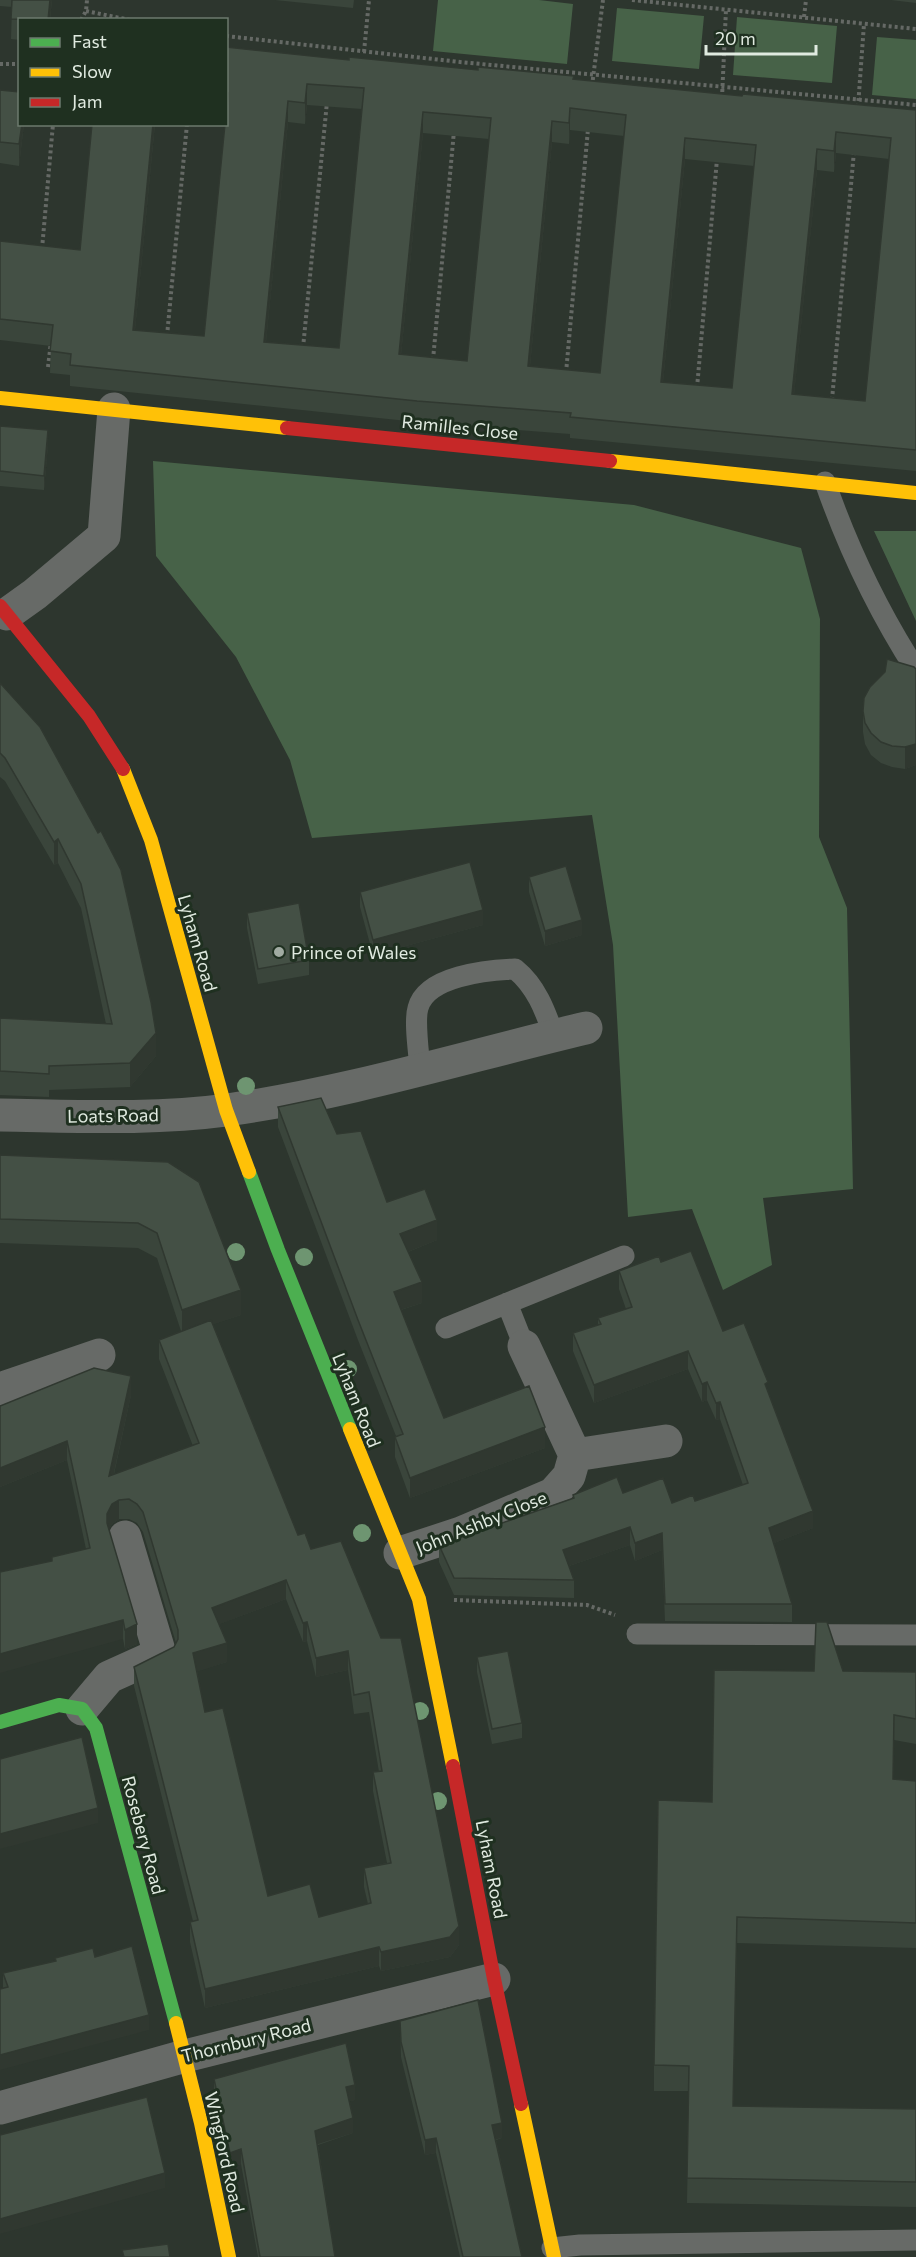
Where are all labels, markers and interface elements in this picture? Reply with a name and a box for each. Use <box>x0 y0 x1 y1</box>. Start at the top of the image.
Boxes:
legend <box>18 18 228 126</box>
scale bar <box>706 18 816 56</box>
text: 20 m <box>715 27 756 49</box>
text: Fast <box>72 30 107 52</box>
text: Slow <box>72 60 112 82</box>
text: Jam <box>72 90 102 112</box>
street label: Ramilles Close <box>401 410 519 444</box>
street label: Lyham Road <box>174 892 222 994</box>
place label: Prince of Wales <box>291 941 417 963</box>
marker: Prince of Wales <box>272 945 286 959</box>
street label: Loats Road <box>67 1103 159 1127</box>
street label: Lyham Road <box>328 1350 386 1450</box>
street label: John Ashby Close <box>412 1486 550 1558</box>
street label: Rosebery Road <box>118 1773 170 1897</box>
street label: Lyham Road <box>472 1818 512 1920</box>
street label: Thornbury Road <box>179 2013 313 2067</box>
street label: Wingford Road <box>200 2089 250 2215</box>

